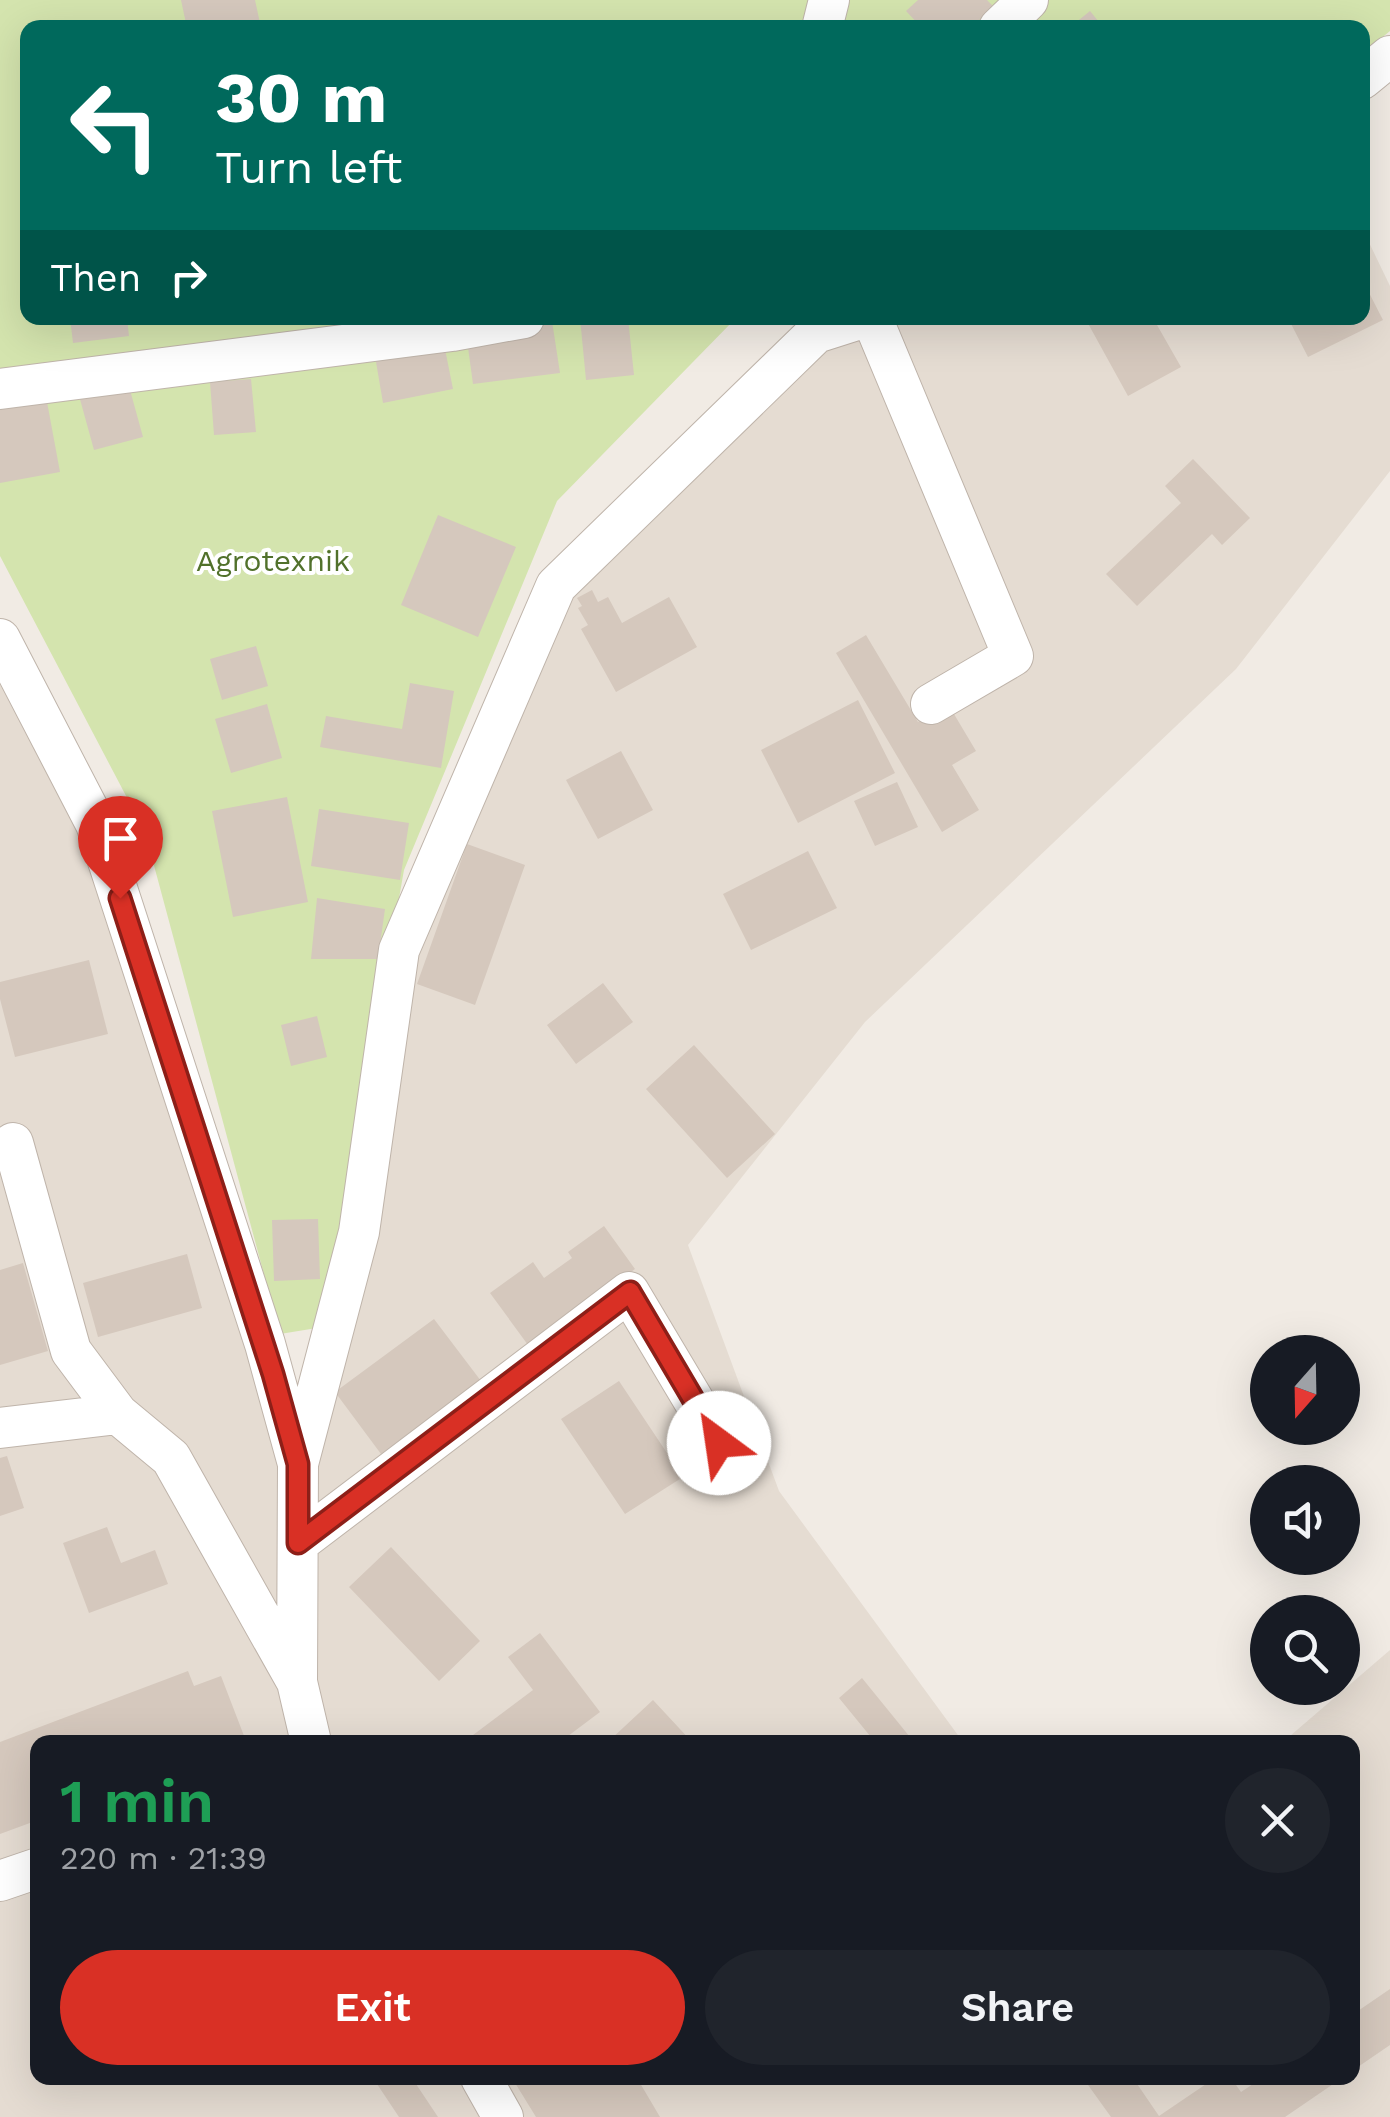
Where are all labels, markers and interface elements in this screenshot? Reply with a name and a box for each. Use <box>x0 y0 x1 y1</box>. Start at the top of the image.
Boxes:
text: 30 m <box>215 57 387 139</box>
icon: left <box>50 60 180 190</box>
text: Turn left <box>215 141 402 194</box>
icon: right <box>161 250 216 305</box>
text: Then <box>50 256 141 300</box>
park label: Agrotexnik <box>196 543 350 578</box>
pin <box>78 796 163 899</box>
icon: arrive <box>93 811 148 866</box>
north arrow <box>1250 1335 1360 1445</box>
map controls <box>1250 1335 1360 1705</box>
position arrow <box>667 1391 771 1495</box>
button: sound <box>1250 1465 1360 1575</box>
button: search <box>1250 1595 1360 1705</box>
text: 1 min <box>60 1766 214 1837</box>
button: close <box>1225 1768 1330 1873</box>
text: 220 m · 21:39 <box>60 1839 267 1877</box>
button: Exit <box>60 1950 685 2065</box>
button: Share <box>705 1950 1330 2065</box>

